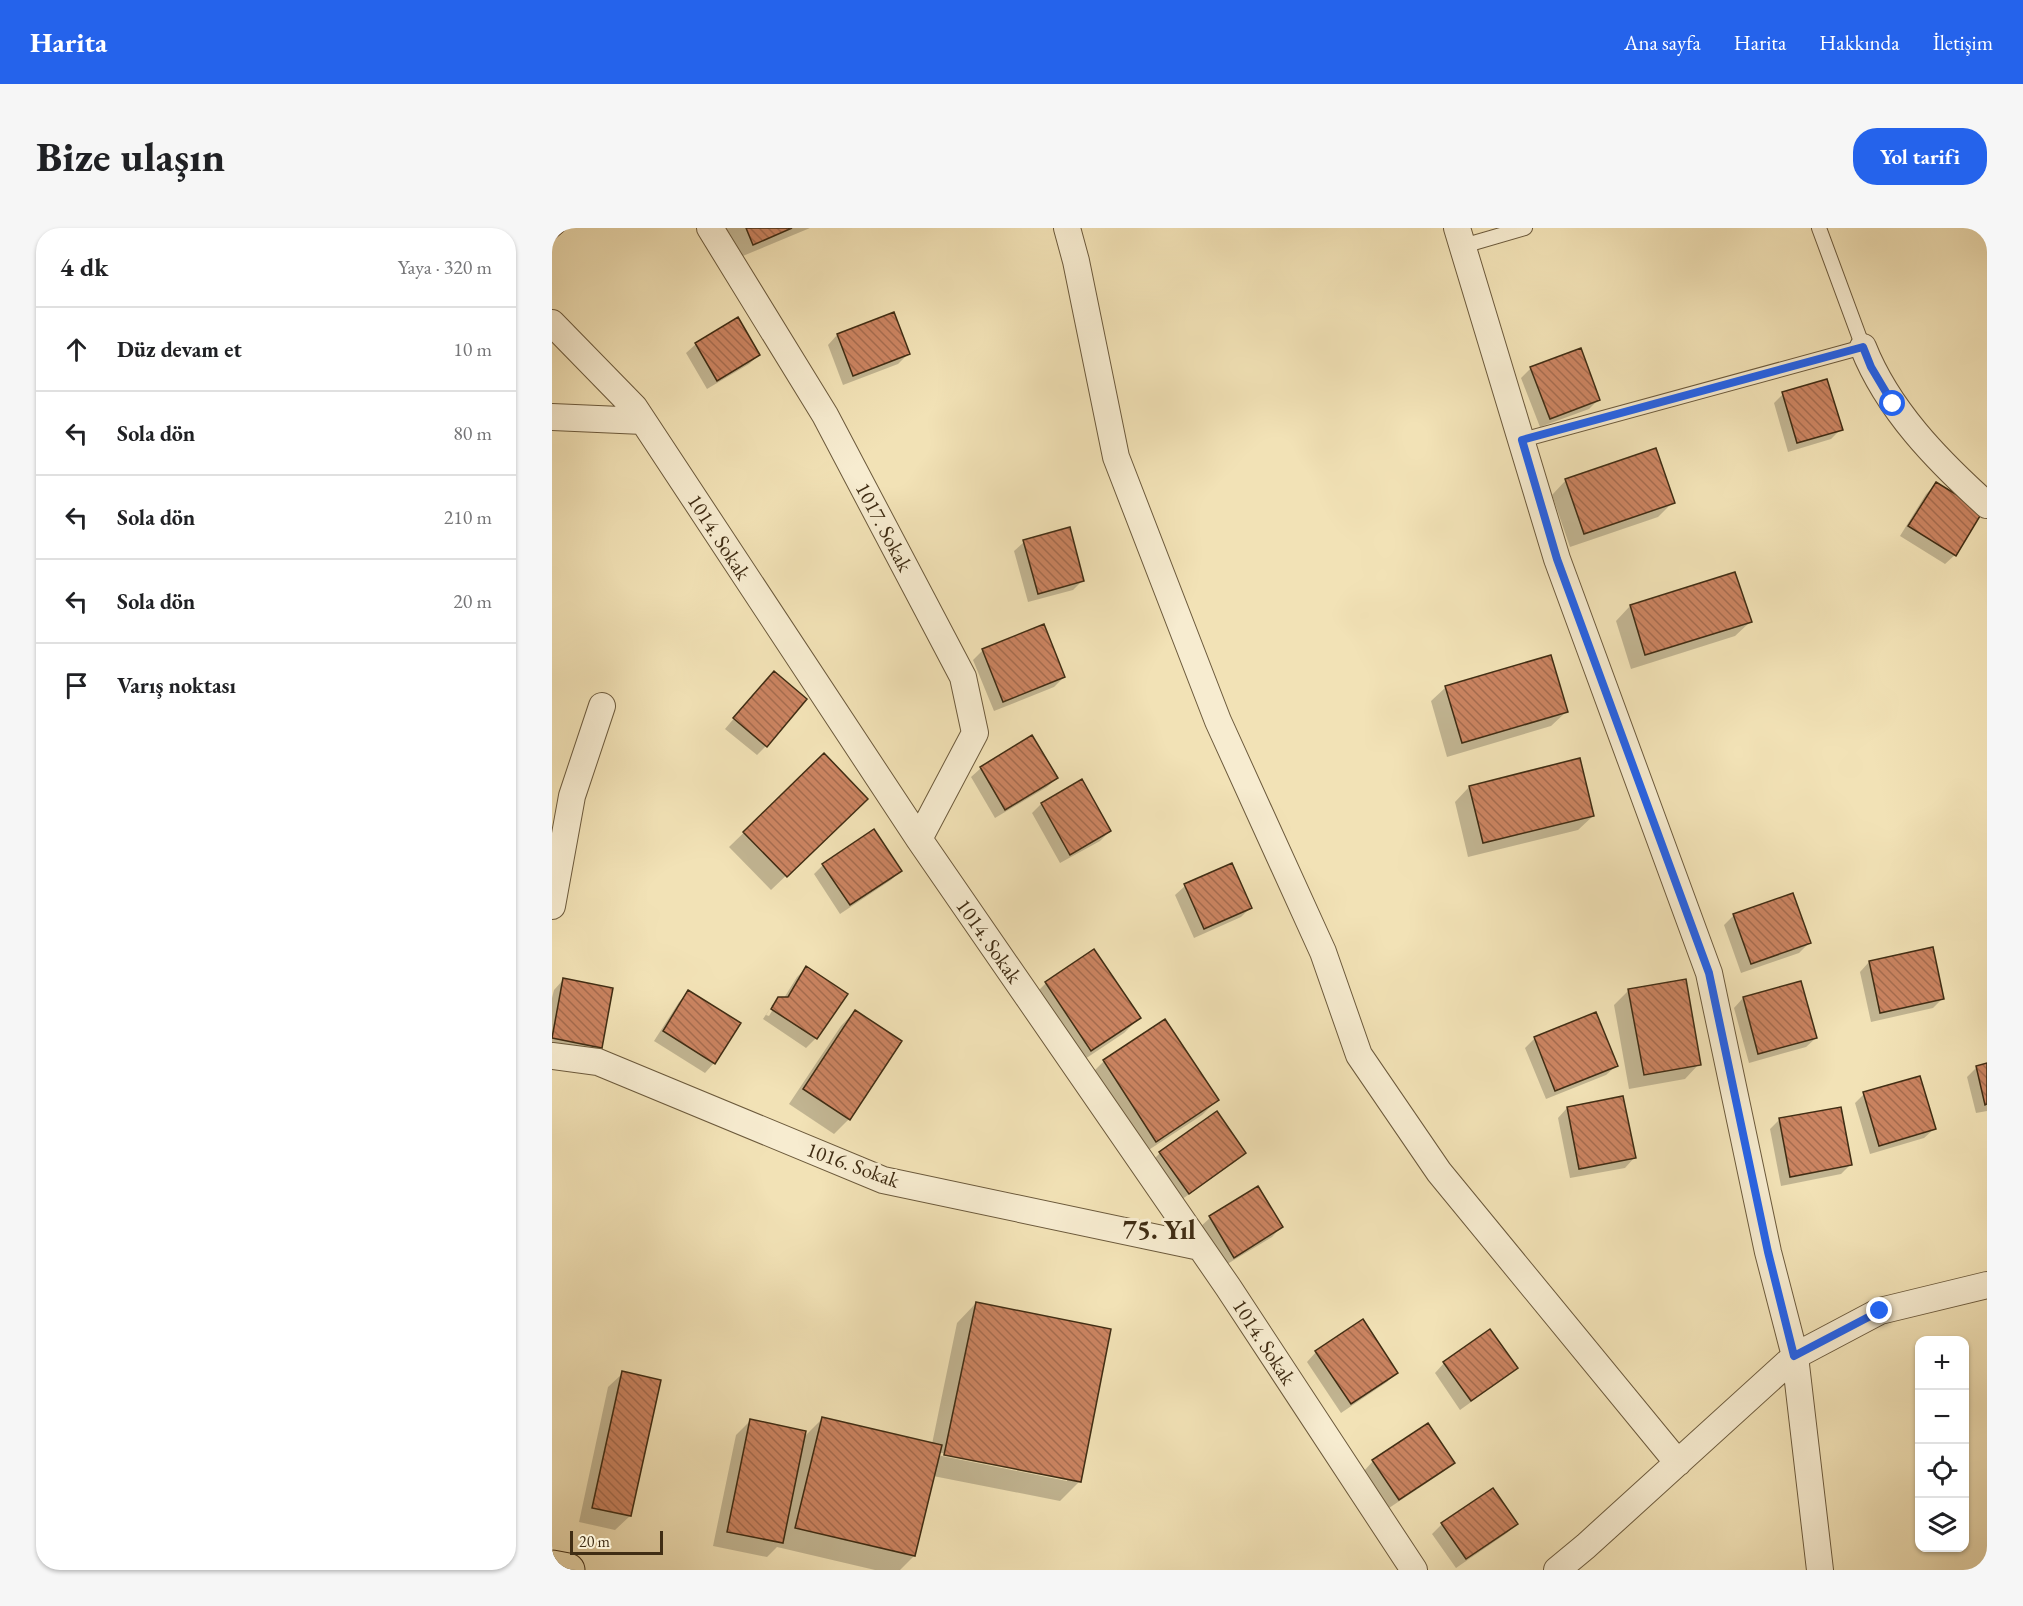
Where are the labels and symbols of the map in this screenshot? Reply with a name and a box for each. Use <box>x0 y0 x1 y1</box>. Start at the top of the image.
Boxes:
route start <box>1879 390 1905 416</box>
street label: 1017. Sokak <box>850 477 920 577</box>
street label: 1014. Sokak <box>682 489 758 586</box>
street label: 1014. Sokak <box>950 893 1029 989</box>
street label: 1016. Sokak <box>803 1135 905 1194</box>
district label: 75. Yıl <box>1122 1212 1196 1247</box>
street label: 1014. Sokak <box>1227 1294 1303 1391</box>
route end <box>1866 1297 1892 1323</box>
scale bar <box>570 1528 663 1556</box>

